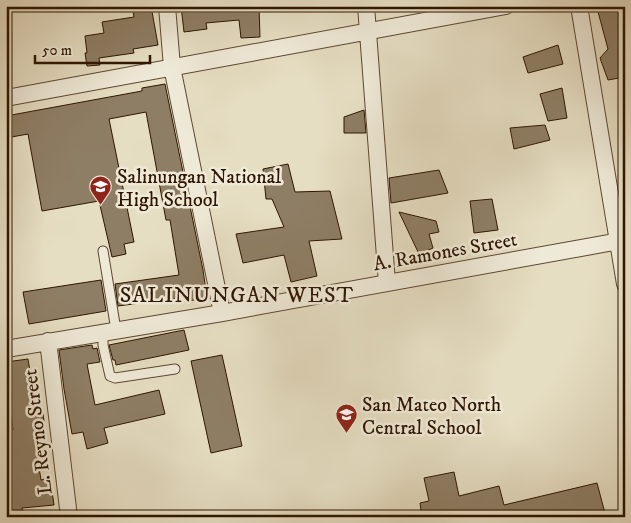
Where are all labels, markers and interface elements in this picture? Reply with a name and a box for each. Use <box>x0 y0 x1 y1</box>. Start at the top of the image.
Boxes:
scale bar <box>35 32 150 64</box>
text: 50 m <box>42 41 72 60</box>
place label: Salinungan National High School <box>117 165 281 213</box>
school or university icon: Salinungan National High School <box>89 175 113 206</box>
street label: A. Ramones Street <box>371 228 519 277</box>
district label: SALINUNGAN WEST <box>120 282 354 309</box>
street label: L. Reyno Street <box>18 368 59 496</box>
place label: San Mateo North Central School <box>362 393 502 441</box>
school or university icon: San Mateo North Central School <box>334 403 358 434</box>

